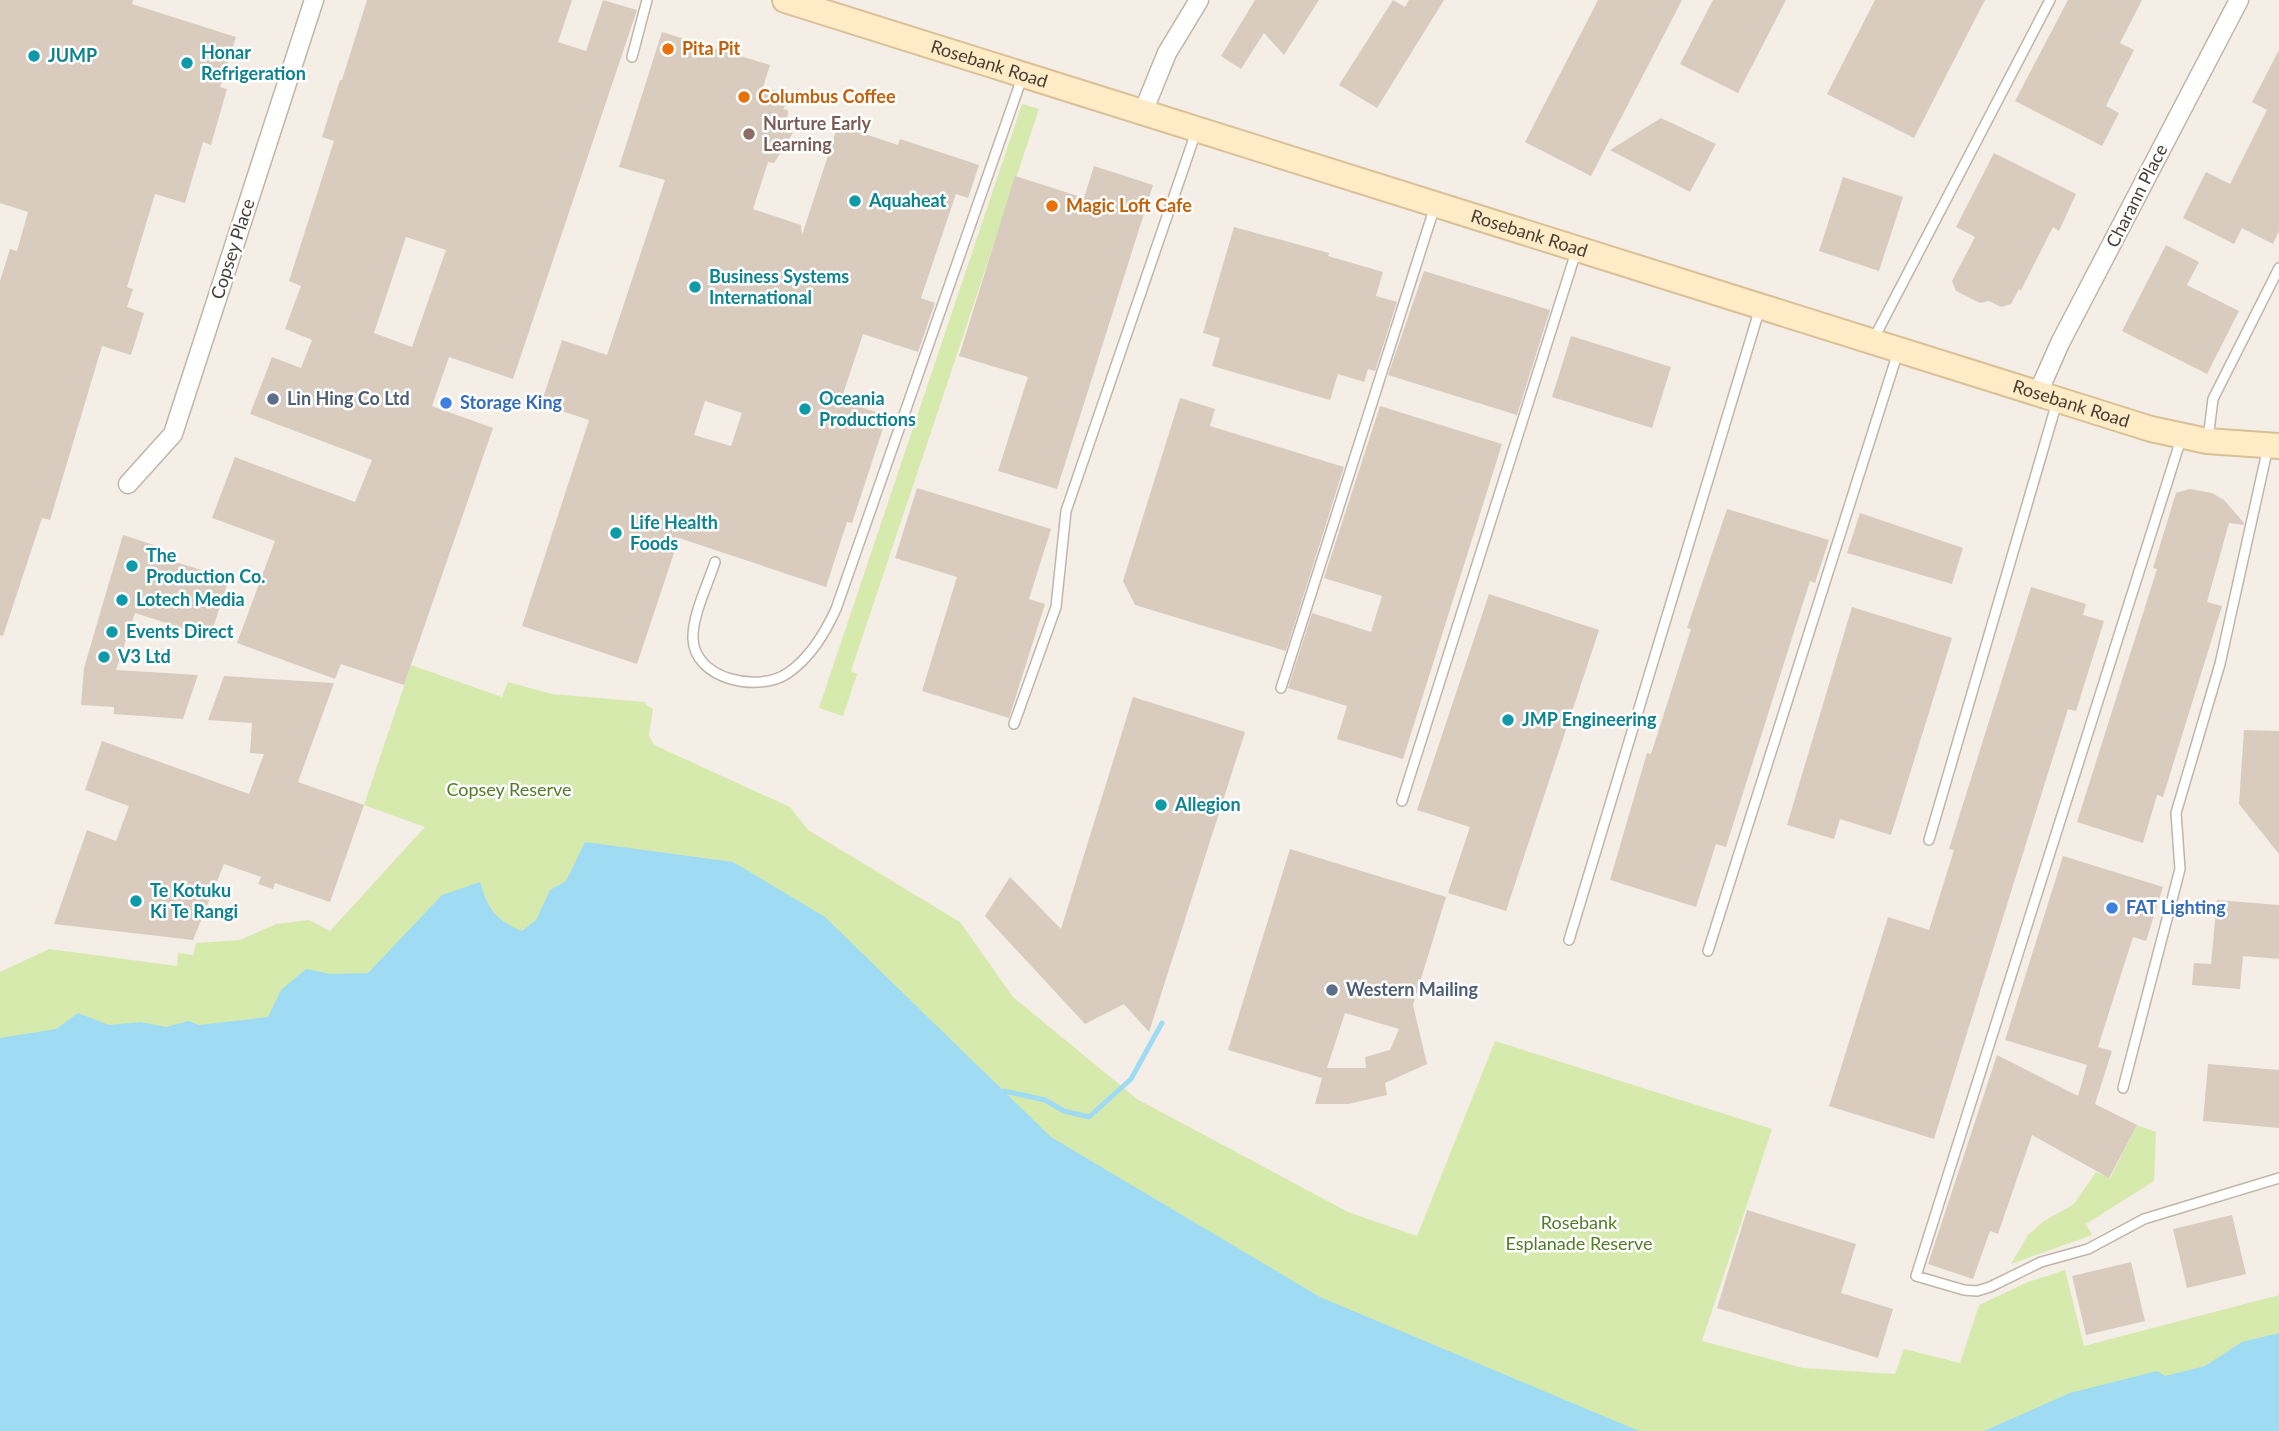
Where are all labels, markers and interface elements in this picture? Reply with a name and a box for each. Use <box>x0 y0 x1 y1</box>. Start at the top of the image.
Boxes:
street label: Rosebank Road <box>928 35 1051 92</box>
place label: Pita Pit <box>682 37 741 59</box>
place label: Honar Refrigeration <box>201 41 306 84</box>
marker: Pita Pit <box>660 41 676 57</box>
place label: JUMP <box>48 44 97 66</box>
marker: JUMP <box>26 48 42 64</box>
marker: Honar Refrigeration <box>179 55 195 71</box>
place label: Columbus Coffee <box>758 85 896 107</box>
marker: Columbus Coffee <box>736 89 752 105</box>
place label: Nurture Early Learning <box>763 112 871 155</box>
marker: Nurture Early Learning <box>741 126 757 142</box>
street label: Charann Place <box>2101 140 2172 251</box>
place label: Aquaheat <box>868 189 947 211</box>
marker: Aquaheat <box>847 193 863 209</box>
place label: Magic Loft Cafe <box>1066 194 1192 216</box>
street label: Copsey Place <box>205 196 259 302</box>
marker: Magic Loft Cafe <box>1044 198 1060 214</box>
street label: Rosebank Road <box>1468 204 1591 261</box>
place label: Business Systems International <box>709 265 849 308</box>
marker: Business Systems International <box>687 279 703 295</box>
street label: Rosebank Road <box>2010 374 2132 432</box>
place label: Lin Hing Co Ltd <box>287 387 410 409</box>
place label: Oceania Productions <box>819 387 916 430</box>
marker: Lin Hing Co Ltd <box>265 391 281 407</box>
place label: Storage King <box>460 391 563 413</box>
marker: Storage King <box>438 395 454 411</box>
marker: Oceania Productions <box>797 401 813 417</box>
place label: Life Health Foods <box>630 511 718 554</box>
marker: Life Health Foods <box>608 525 624 541</box>
place label: The Production Co. <box>146 544 266 587</box>
marker: The Production Co. <box>124 558 140 574</box>
place label: Lotech Media <box>136 588 245 610</box>
marker: Lotech Media <box>114 592 130 608</box>
place label: Events Direct <box>126 620 234 642</box>
marker: Events Direct <box>104 624 120 640</box>
place label: V3 Ltd <box>117 645 171 667</box>
marker: V3 Ltd <box>96 649 112 665</box>
place label: JMP Engineering <box>1522 708 1657 730</box>
marker: JMP Engineering <box>1500 712 1516 728</box>
park label: Copsey Reserve <box>446 778 572 800</box>
place label: Allegion <box>1174 793 1241 815</box>
marker: Allegion <box>1153 797 1169 813</box>
place label: Te Kotuku Ki Te Rangi <box>150 879 238 922</box>
marker: Te Kotuku Ki Te Rangi <box>128 893 144 909</box>
place label: FAT Lighting <box>2126 896 2226 918</box>
marker: FAT Lighting <box>2104 900 2120 916</box>
place label: Western Mailing <box>1346 978 1478 1000</box>
marker: Western Mailing <box>1324 982 1340 998</box>
park label: Rosebank Esplanade Reserve <box>1505 1211 1653 1254</box>

